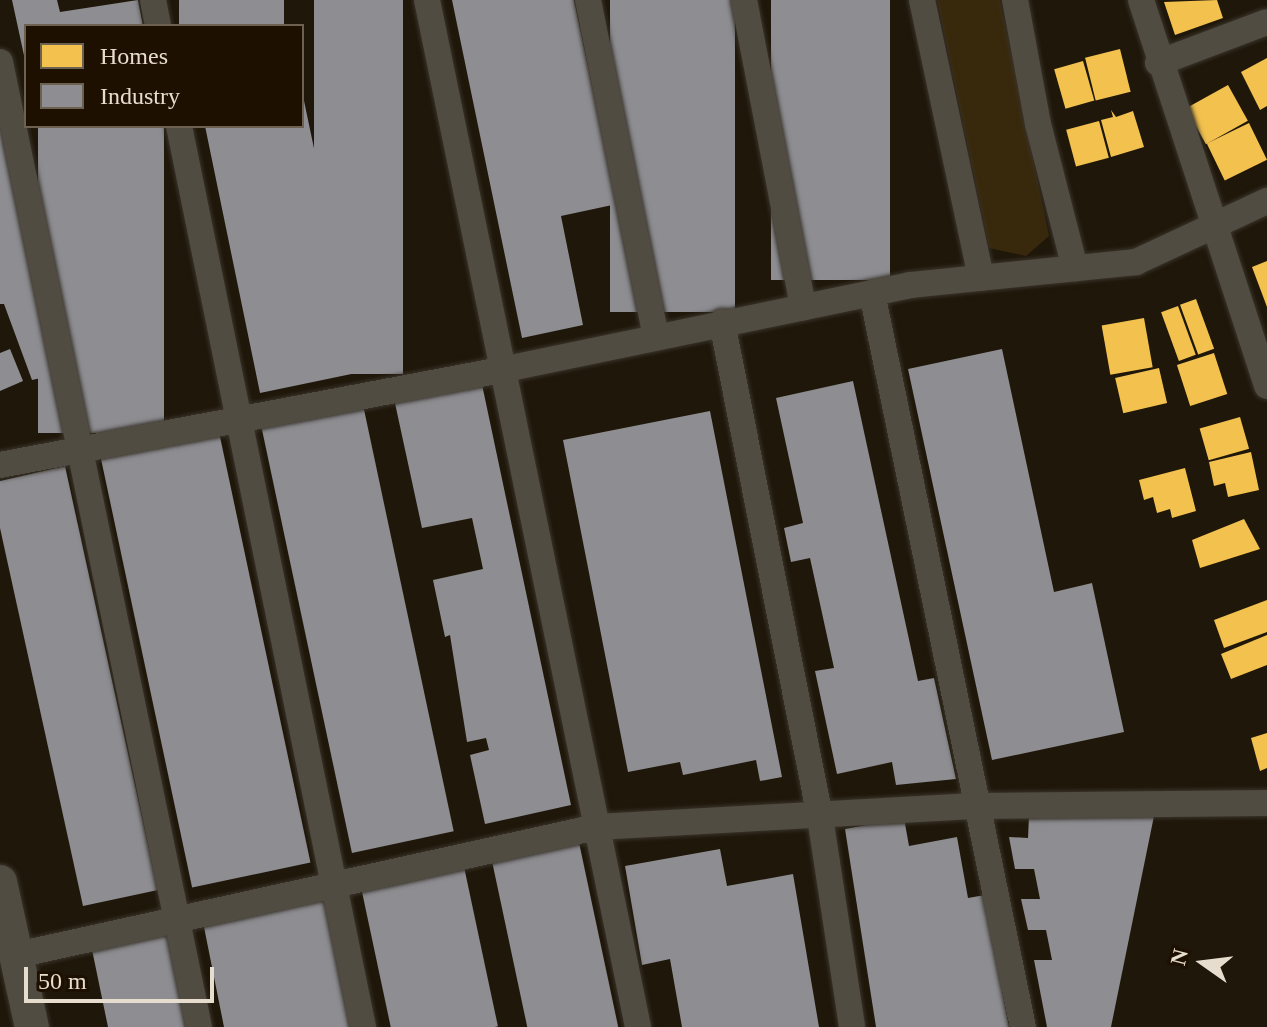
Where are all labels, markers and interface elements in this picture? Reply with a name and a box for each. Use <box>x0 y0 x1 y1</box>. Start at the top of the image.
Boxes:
legend <box>24 24 304 128</box>
text: Homes <box>100 43 168 69</box>
text: Industry <box>100 83 180 109</box>
north arrow <box>1163 923 1243 1003</box>
text: N <box>1165 946 1193 968</box>
scale bar <box>28 951 218 1001</box>
text: 50 m <box>38 968 87 994</box>

